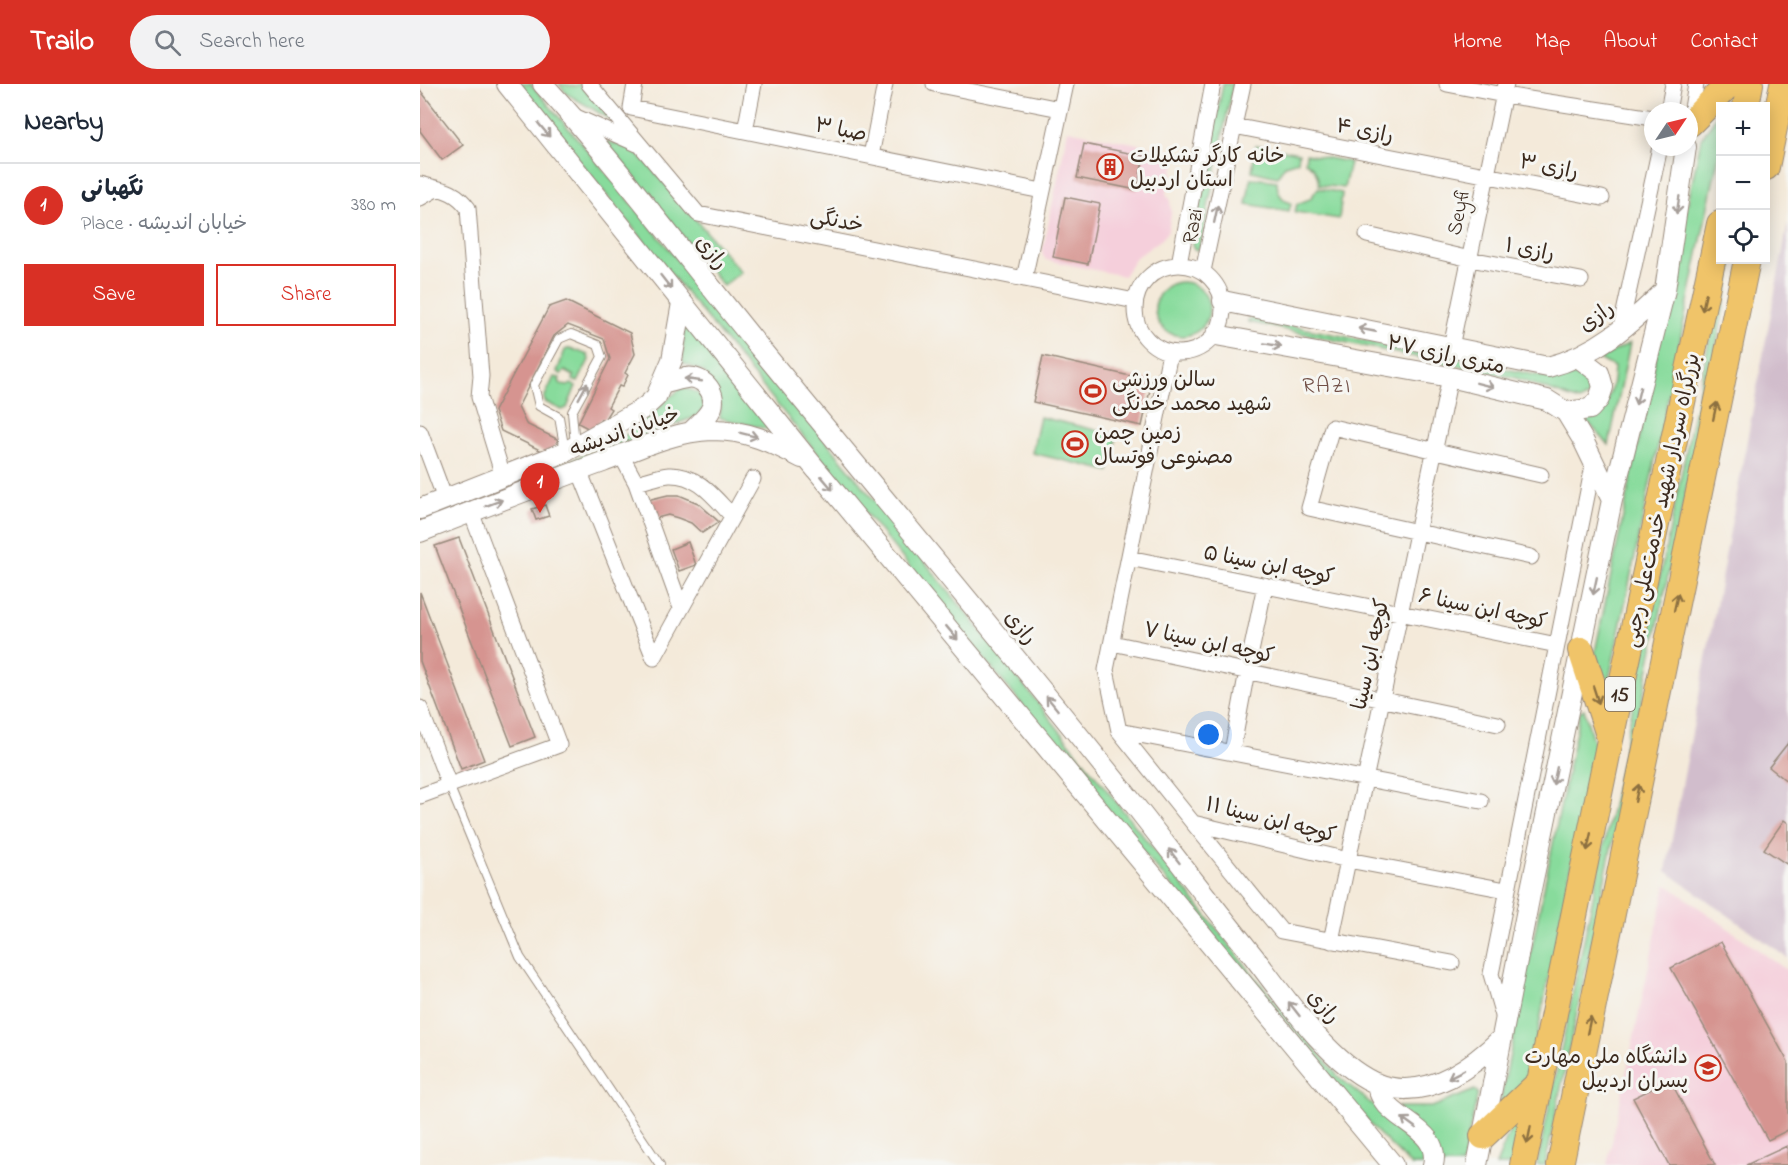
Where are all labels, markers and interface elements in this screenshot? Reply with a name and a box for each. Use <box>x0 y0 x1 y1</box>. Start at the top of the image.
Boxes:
search box <box>130 15 550 69</box>
text: Trailo <box>30 22 94 63</box>
icon: search <box>151 26 184 59</box>
text: Search here <box>199 26 305 58</box>
text: Home <box>1453 27 1502 57</box>
text: Map <box>1535 27 1570 57</box>
text: About <box>1603 27 1657 57</box>
text: Contact <box>1690 27 1758 57</box>
north arrow <box>1644 102 1698 156</box>
map controls <box>1716 102 1770 264</box>
button: + <box>1716 102 1770 156</box>
text: Nearby <box>24 104 103 142</box>
street label: صبا ۳ <box>812 111 869 151</box>
street label: رازی ۴ <box>1333 112 1396 152</box>
one-way arrow <box>537 122 551 137</box>
place label: خانه کارگر تشکیلات استان اردبیل <box>1130 142 1285 196</box>
street label: رازی ۳ <box>1517 148 1581 188</box>
building icon: خانه کارگر تشکیلات استان اردبیل <box>1095 152 1125 182</box>
button: − <box>1716 156 1770 210</box>
text: نگهبانی <box>81 174 144 206</box>
street label: Seyfi <box>1440 185 1482 238</box>
text: 1 <box>40 191 47 220</box>
text: 380 m <box>351 191 396 220</box>
one-way arrow <box>1672 194 1683 214</box>
street label: خدنگی <box>808 202 866 242</box>
one-way arrow <box>1211 205 1222 224</box>
street label: Razi <box>1176 206 1212 247</box>
text: Place · خیابان اندیشه <box>81 210 247 239</box>
button: locate <box>1716 210 1770 264</box>
street label: رازی <box>687 229 734 277</box>
street label: رازی ۱ <box>1502 231 1557 270</box>
button: Save <box>24 264 204 326</box>
button: Share <box>216 264 396 326</box>
one-way arrow <box>659 274 672 290</box>
one-way arrow <box>1698 291 1709 311</box>
street label: رازی <box>1573 295 1621 341</box>
one-way arrow <box>1358 324 1377 335</box>
street label: ۲۷ متری رازی <box>1384 329 1507 383</box>
one-way arrow <box>1263 340 1282 351</box>
street label: بزرگراه سردار شهید خدمت‌علی رجبی <box>1617 351 1709 650</box>
place label: سالن ورزشی شهید محمد خدنگی <box>1112 366 1272 420</box>
district label: RAZI <box>1302 371 1352 403</box>
one-way arrow <box>684 374 703 385</box>
sports icon: سالن ورزشی شهید محمد خدنگی <box>1078 376 1108 406</box>
one-way arrow <box>1476 380 1495 392</box>
one-way arrow <box>577 383 589 400</box>
one-way arrow <box>1632 386 1644 405</box>
street label: خیابان اندیشه <box>565 400 684 466</box>
one-way arrow <box>1710 402 1721 422</box>
place label: زمین چمن مصنوعی فوتسال <box>1094 419 1233 473</box>
one-way arrow <box>739 429 758 441</box>
sports icon: زمین چمن مصنوعی فوتسال <box>1060 429 1090 459</box>
pin: 1 <box>520 464 560 513</box>
one-way arrow <box>821 475 834 491</box>
one-way arrow <box>484 497 503 508</box>
street label: کوچه ابن سینا ۵ <box>1201 539 1337 593</box>
one-way arrow <box>1589 575 1600 595</box>
street label: کوچه ابن سینا ۶ <box>1415 582 1550 638</box>
one-way arrow <box>1671 593 1682 613</box>
street label: کوچه ابن سینا <box>1346 596 1398 713</box>
street label: رازی <box>996 604 1043 652</box>
street label: کوچه ابن سینا ۷ <box>1140 615 1277 672</box>
one-way arrow <box>945 625 958 641</box>
road number: 15 <box>1605 677 1635 711</box>
one-way arrow <box>1591 685 1602 704</box>
one-way arrow <box>1046 696 1059 712</box>
your location <box>1194 720 1223 749</box>
one-way arrow <box>1548 767 1560 786</box>
one-way arrow <box>1632 784 1643 804</box>
street label: کوچه ابن سینا ۱۱ <box>1202 790 1339 852</box>
one-way arrow <box>1583 831 1594 851</box>
one-way arrow <box>1168 848 1181 864</box>
street label: رازی <box>1299 983 1346 1031</box>
one-way arrow <box>1288 1001 1301 1017</box>
one-way arrow <box>1584 1016 1595 1036</box>
place label: دانشگاه ملی مهارت پسران اردبیل <box>1525 1043 1688 1097</box>
school or university icon: دانشگاه ملی مهارت پسران اردبیل <box>1693 1053 1723 1083</box>
one-way arrow <box>1448 1069 1466 1080</box>
one-way arrow <box>1402 1117 1418 1129</box>
one-way arrow <box>1523 1125 1534 1145</box>

